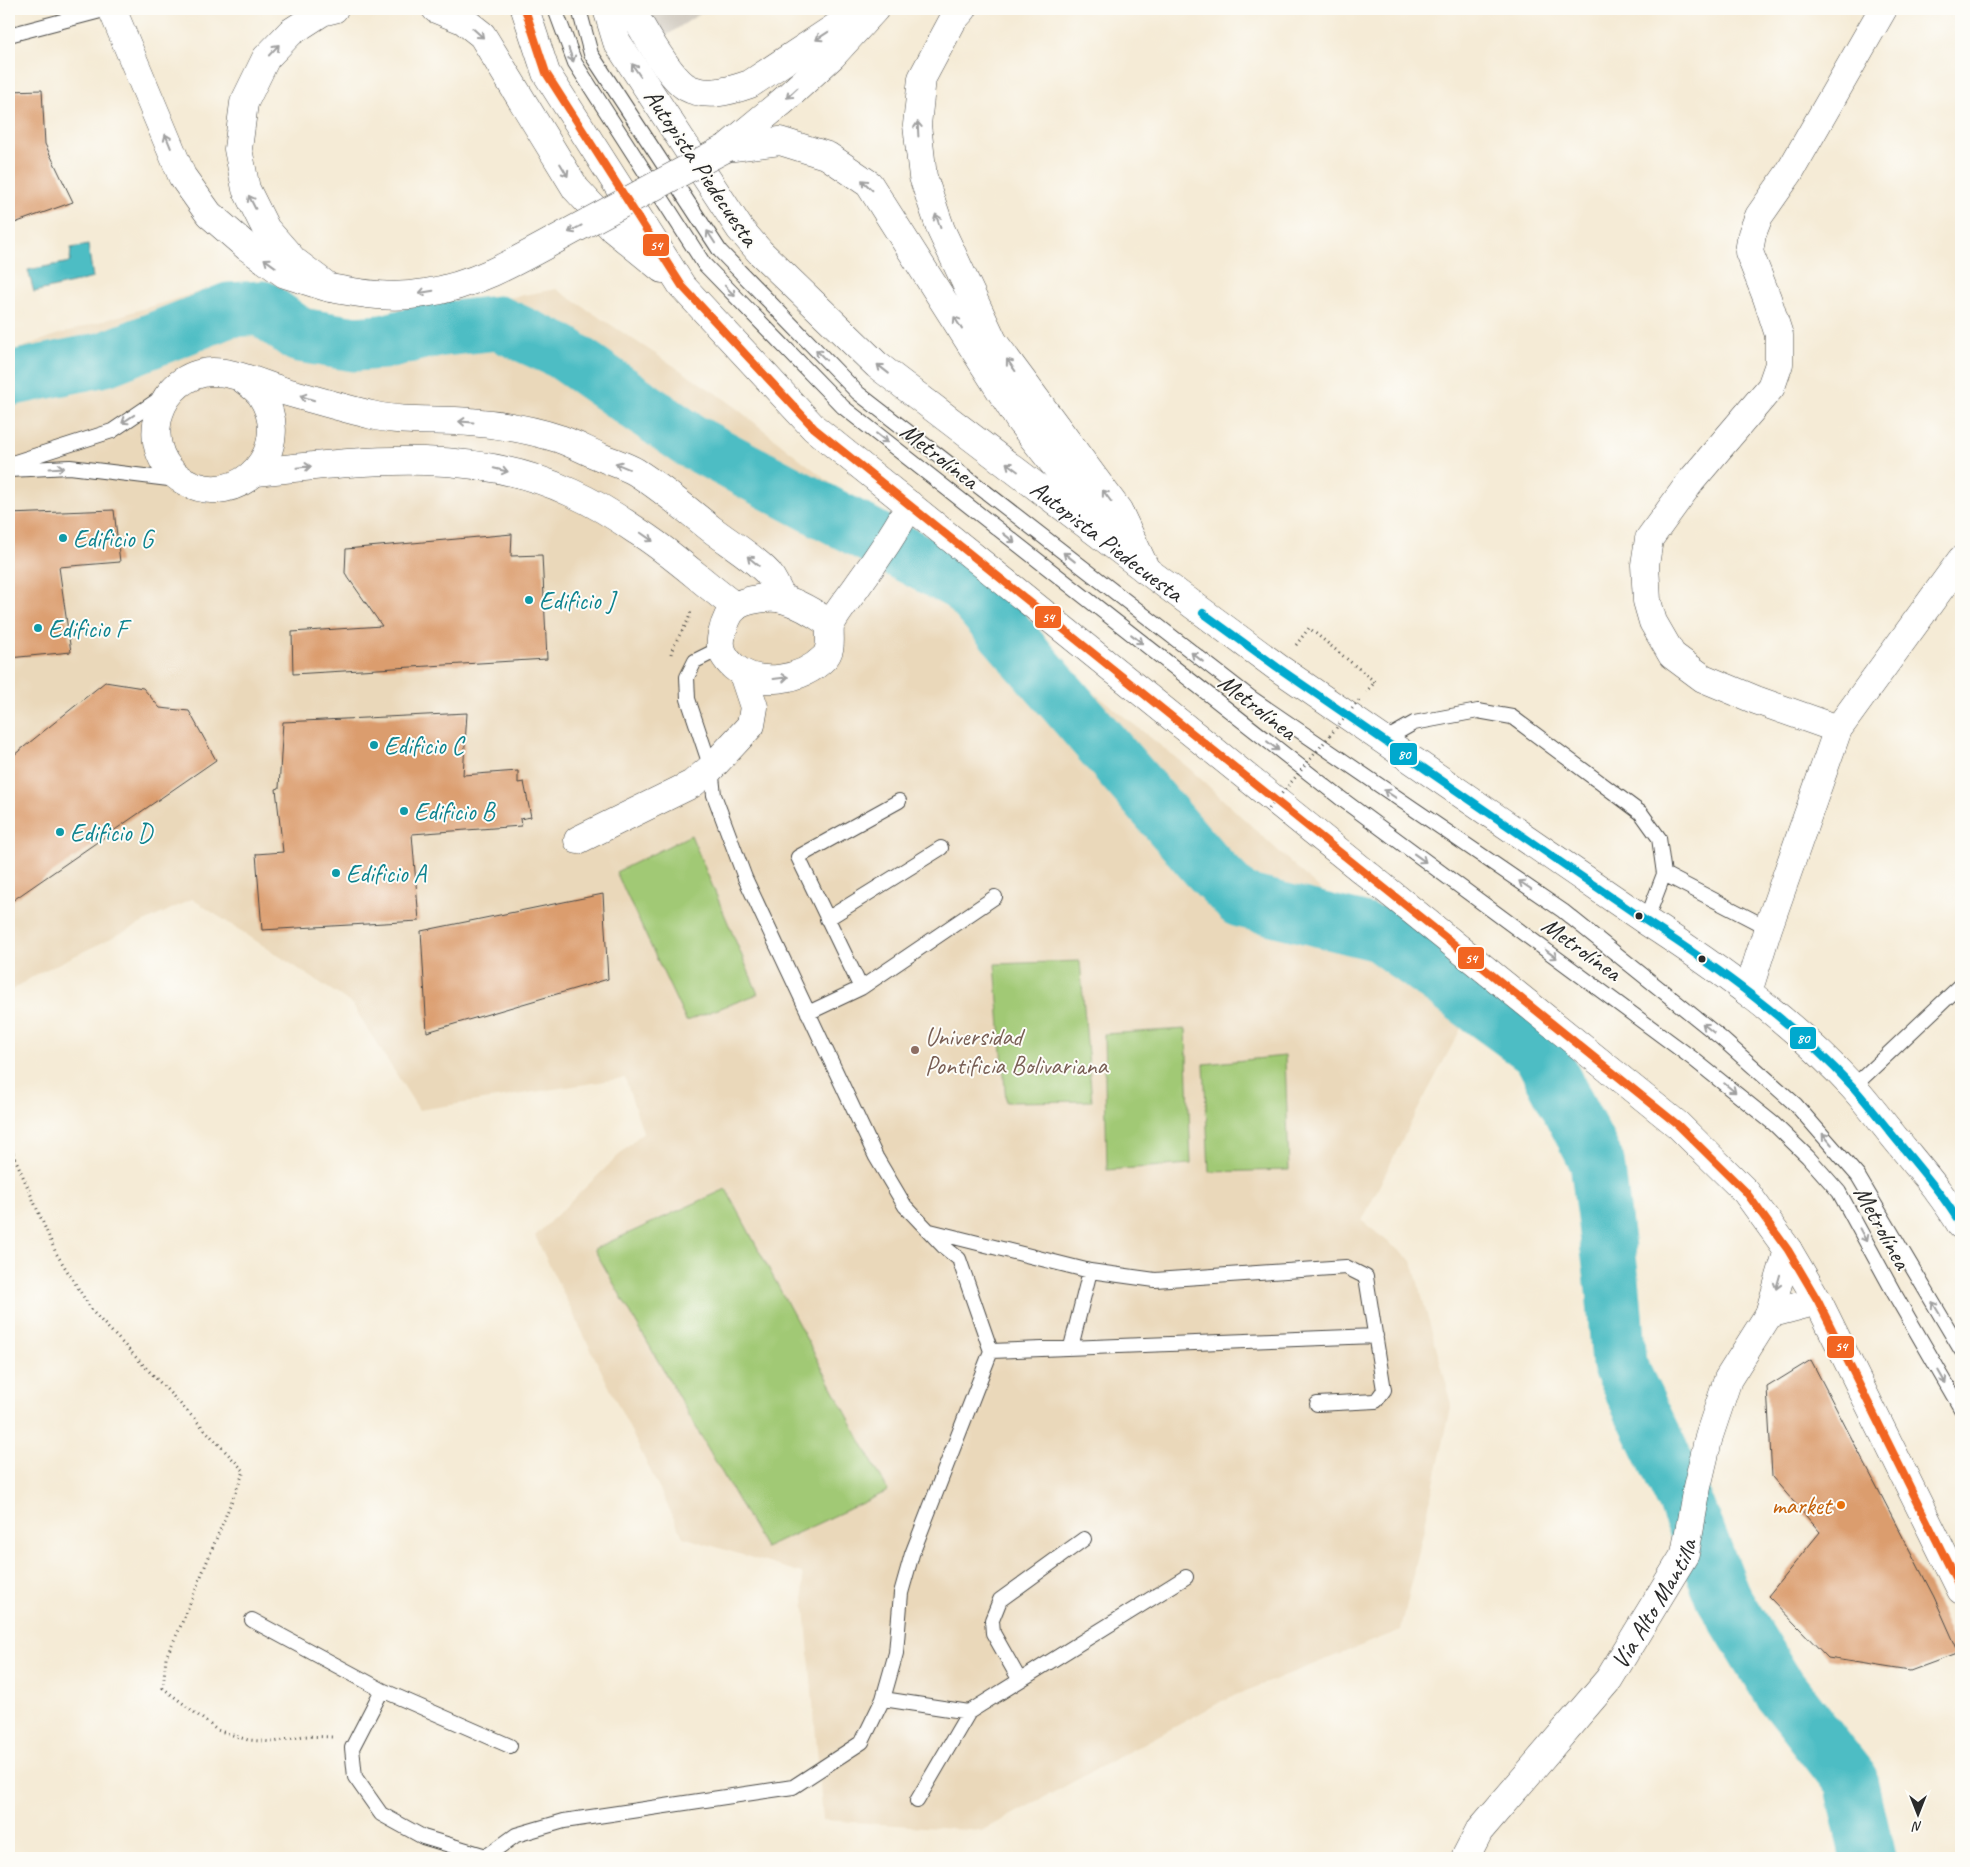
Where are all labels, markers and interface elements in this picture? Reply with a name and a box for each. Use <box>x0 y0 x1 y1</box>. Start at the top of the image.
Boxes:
one-way arrow <box>472 27 485 39</box>
one-way arrow <box>816 31 830 41</box>
one-way arrow <box>268 44 280 56</box>
one-way arrow <box>567 46 577 62</box>
one-way arrow <box>631 63 641 77</box>
street label: Autopista Piedecuesta <box>637 83 767 254</box>
one-way arrow <box>785 87 798 99</box>
one-way arrow <box>913 121 922 137</box>
one-way arrow <box>163 134 172 149</box>
one-way arrow <box>559 163 569 177</box>
one-way arrow <box>861 179 873 191</box>
one-way arrow <box>247 194 257 209</box>
one-way arrow <box>933 213 942 229</box>
one-way arrow <box>568 225 583 234</box>
one-way arrow <box>706 230 716 244</box>
line badge: 54 <box>642 233 670 257</box>
text: 54 <box>650 237 664 254</box>
one-way arrow <box>263 258 277 268</box>
one-way arrow <box>723 284 735 296</box>
one-way arrow <box>419 288 435 298</box>
one-way arrow <box>952 317 962 331</box>
one-way arrow <box>815 349 827 361</box>
one-way arrow <box>1006 358 1016 372</box>
one-way arrow <box>876 363 889 374</box>
one-way arrow <box>299 392 315 402</box>
one-way arrow <box>122 414 136 424</box>
street label: Metrolínea <box>894 415 986 497</box>
one-way arrow <box>459 417 475 426</box>
one-way arrow <box>875 432 888 443</box>
one-way arrow <box>615 460 630 470</box>
one-way arrow <box>296 462 312 472</box>
one-way arrow <box>1006 462 1019 473</box>
one-way arrow <box>49 463 65 472</box>
one-way arrow <box>492 466 508 475</box>
street label: Autopista Piedecuesta <box>1024 473 1191 611</box>
one-way arrow <box>1102 490 1113 503</box>
place label: Edificio G <box>73 523 156 555</box>
marker: Edificio G <box>57 532 69 544</box>
one-way arrow <box>640 532 653 543</box>
one-way arrow <box>1002 533 1015 544</box>
one-way arrow <box>1062 552 1076 562</box>
one-way arrow <box>747 555 760 566</box>
place label: Edificio J <box>539 585 619 617</box>
marker: Edificio J <box>523 594 535 606</box>
line badge: 54 <box>1034 605 1062 629</box>
text: 54 <box>1042 609 1056 626</box>
place label: Edificio F <box>48 613 133 645</box>
marker: Edificio F <box>32 622 44 634</box>
one-way arrow <box>1130 633 1143 644</box>
one-way arrow <box>1191 651 1204 662</box>
street label: Metrolínea <box>1212 666 1304 748</box>
one-way arrow <box>772 673 788 683</box>
place label: Edificio C <box>384 730 466 762</box>
marker: Edificio C <box>368 739 380 751</box>
one-way arrow <box>1266 740 1279 751</box>
line badge: 80 <box>1389 742 1418 766</box>
text: 80 <box>1398 746 1412 763</box>
one-way arrow <box>1383 789 1397 799</box>
place label: Edificio B <box>414 796 497 828</box>
marker: Edificio B <box>398 805 410 817</box>
place label: Edificio D <box>70 817 155 849</box>
marker: Edificio D <box>54 826 66 838</box>
one-way arrow <box>1413 852 1426 863</box>
place label: Edificio A <box>346 858 428 890</box>
marker: Edificio A <box>330 867 342 879</box>
one-way arrow <box>1518 880 1532 890</box>
street label: Metrolínea <box>1535 909 1629 990</box>
unlabelled marker <box>1634 911 1644 921</box>
line badge: 54 <box>1457 946 1485 970</box>
one-way arrow <box>1544 949 1558 959</box>
text: 54 <box>1465 950 1479 967</box>
unlabelled marker <box>1697 954 1707 964</box>
place label: Universidad Pontificia Bolivariana <box>925 1021 1109 1082</box>
one-way arrow <box>1702 1022 1715 1033</box>
line badge: 80 <box>1789 1026 1817 1050</box>
text: 80 <box>1797 1030 1811 1047</box>
marker: Universidad Pontificia Bolivariana <box>909 1044 921 1056</box>
one-way arrow <box>1724 1083 1737 1094</box>
one-way arrow <box>1821 1132 1832 1145</box>
street label: Metrolínea <box>1846 1180 1919 1277</box>
one-way arrow <box>1858 1227 1868 1242</box>
one-way arrow <box>1773 1274 1783 1290</box>
one-way arrow <box>1931 1302 1941 1316</box>
line badge: 54 <box>1826 1335 1855 1359</box>
text: 54 <box>1835 1338 1849 1355</box>
one-way arrow <box>1937 1369 1947 1383</box>
place label: market <box>1772 1490 1834 1522</box>
marker: market <box>1835 1499 1847 1511</box>
street label: Vía Alto Mantilla <box>1604 1536 1705 1675</box>
north arrow <box>1892 1790 1942 1840</box>
text: N <box>1911 1818 1922 1835</box>

